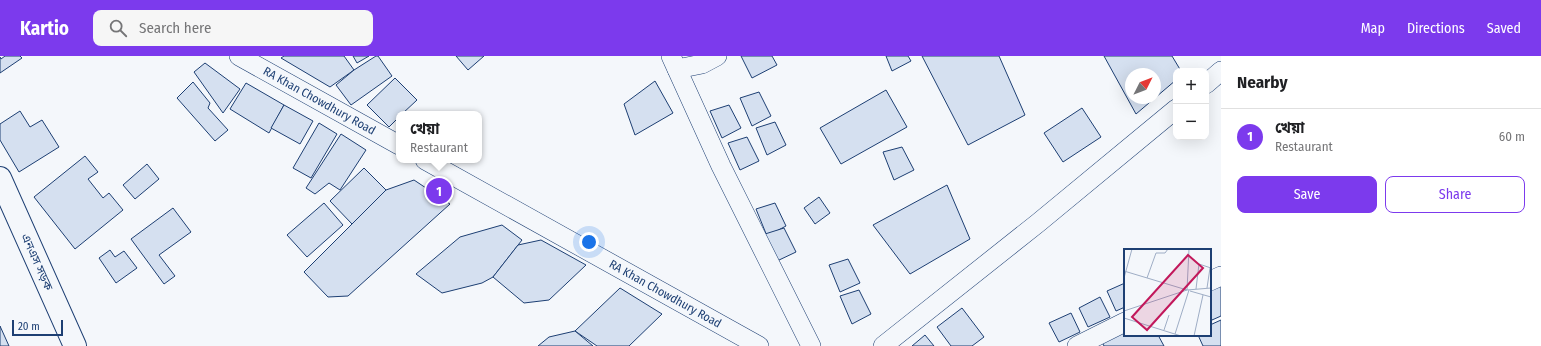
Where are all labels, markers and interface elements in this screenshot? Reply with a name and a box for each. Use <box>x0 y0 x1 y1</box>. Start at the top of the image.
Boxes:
search box <box>93 10 373 46</box>
text: Kartio <box>20 17 69 40</box>
icon: search <box>107 17 129 39</box>
text: Search here <box>139 19 211 37</box>
text: Map <box>1361 20 1385 37</box>
text: Directions <box>1407 20 1465 37</box>
text: Saved <box>1487 20 1521 37</box>
street label: RA Khan Chowdhury Road <box>261 64 378 138</box>
north arrow <box>1125 68 1161 104</box>
map controls <box>1173 68 1209 140</box>
button: + <box>1173 68 1209 104</box>
text: Nearby <box>1237 72 1288 93</box>
button: − <box>1173 104 1209 140</box>
popup <box>396 111 482 163</box>
text: খেয়া <box>1275 119 1304 137</box>
text: খেয়া <box>410 120 440 138</box>
text: 1 <box>1247 129 1253 144</box>
text: 60 m <box>1499 129 1525 144</box>
text: Restaurant <box>1275 139 1333 154</box>
text: Restaurant <box>410 140 468 155</box>
pin: 1 <box>426 176 452 206</box>
button: Save <box>1237 176 1377 213</box>
button: Share <box>1385 176 1525 213</box>
street label: এনএস সড়ক <box>18 231 56 293</box>
your location <box>579 232 599 252</box>
inset map <box>1124 249 1211 336</box>
street label: RA Khan Chowdhury Road <box>607 257 724 331</box>
scale bar <box>12 318 63 337</box>
text: 20 m <box>18 320 40 333</box>

